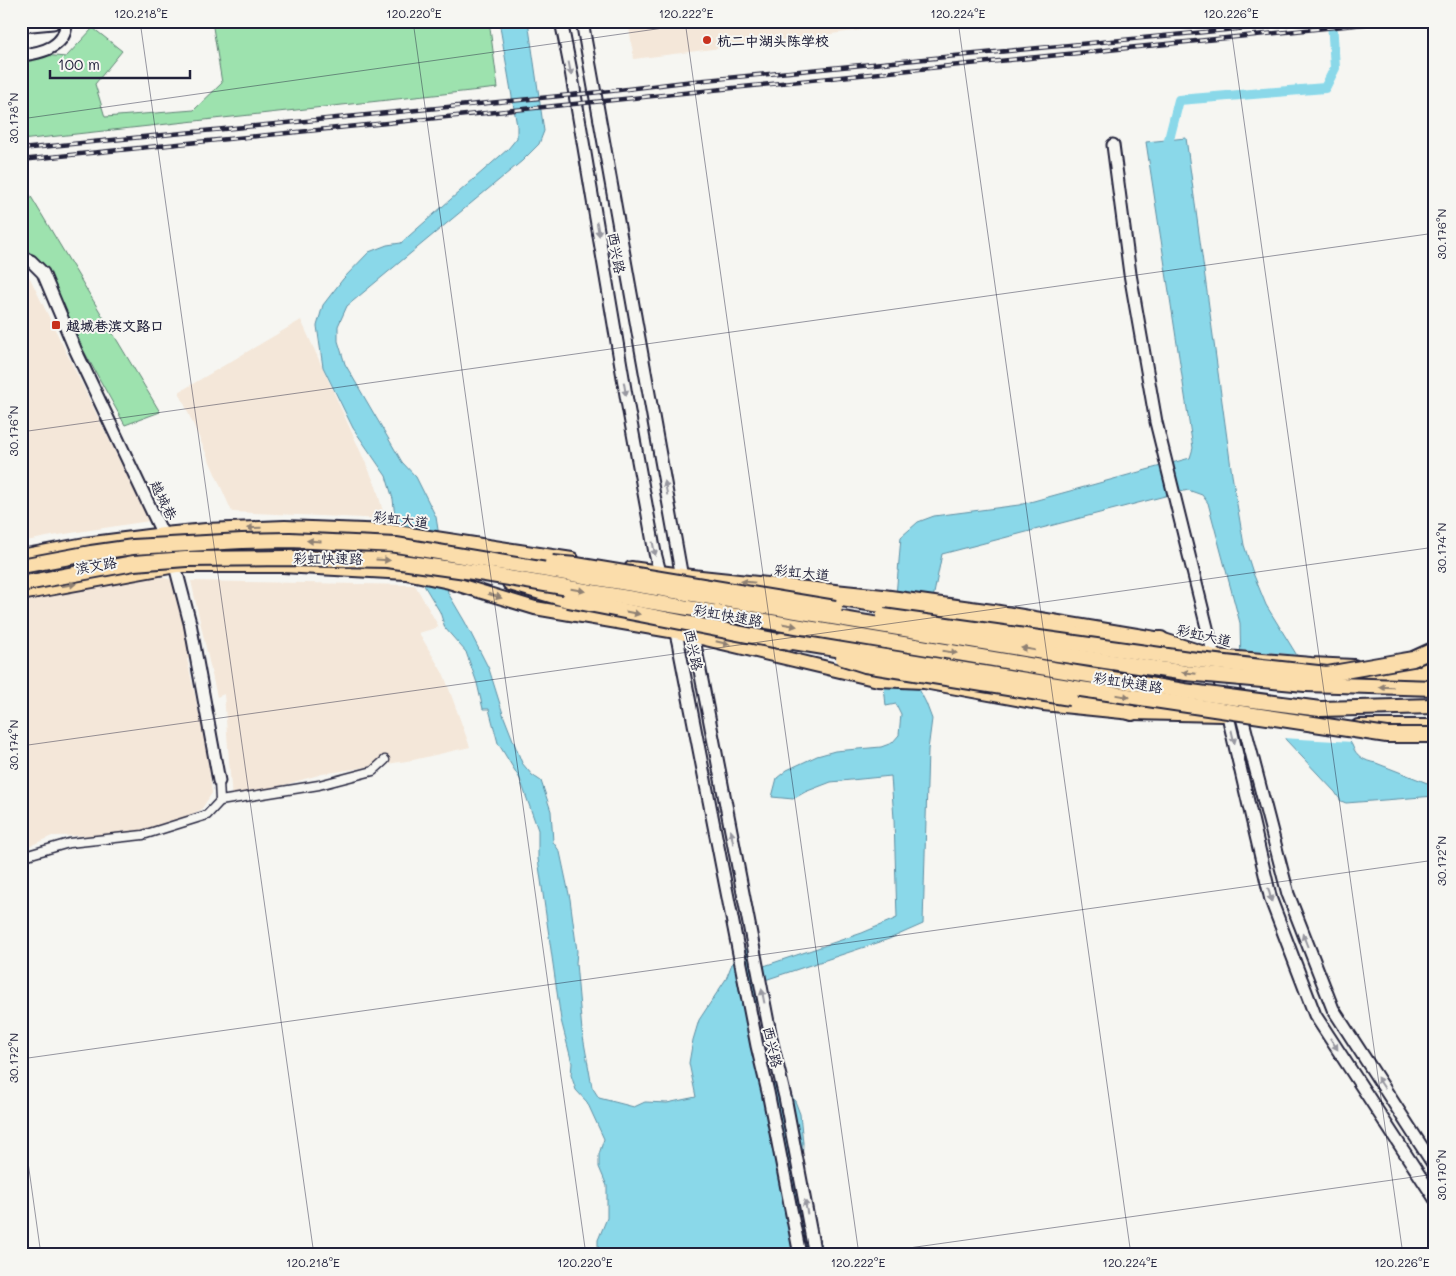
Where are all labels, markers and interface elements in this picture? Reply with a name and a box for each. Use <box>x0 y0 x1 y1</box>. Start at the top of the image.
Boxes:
text: 120.218°E <box>114 5 168 21</box>
text: 120.220°E <box>386 5 442 21</box>
text: 120.222°E <box>659 5 713 21</box>
text: 120.224°E <box>931 5 986 21</box>
text: 120.226°E <box>1203 5 1259 21</box>
place label: 杭二中湖头陈学校 <box>717 31 829 50</box>
marker: 杭二中湖头陈学校 <box>701 34 713 46</box>
scale bar <box>50 48 190 80</box>
text: 100 m <box>58 54 100 74</box>
one-way arrow <box>566 61 574 77</box>
text: 30.178°N <box>5 93 21 143</box>
text: 30.176°N <box>1433 209 1449 259</box>
one-way arrow <box>594 222 602 238</box>
street label: 西兴路 <box>604 231 630 275</box>
place label: 越城巷滨文路口 <box>66 316 164 335</box>
marker: 越城巷滨文路口 <box>50 319 62 331</box>
one-way arrow <box>622 382 630 398</box>
text: 30.176°N <box>5 406 21 456</box>
street label: 越城巷 <box>146 477 182 524</box>
one-way arrow <box>662 480 670 496</box>
street label: 彩虹大道 <box>372 506 430 532</box>
text: 30.174°N <box>1433 523 1449 573</box>
one-way arrow <box>246 524 262 532</box>
one-way arrow <box>306 537 322 545</box>
one-way arrow <box>651 542 659 558</box>
street label: 彩虹快速路 <box>293 548 363 568</box>
street label: 滨文路 <box>74 552 118 578</box>
one-way arrow <box>375 556 391 564</box>
street label: 彩虹大道 <box>773 560 831 584</box>
one-way arrow <box>740 578 756 586</box>
one-way arrow <box>62 581 78 589</box>
one-way arrow <box>570 586 586 594</box>
one-way arrow <box>488 593 503 601</box>
street label: 彩虹快速路 <box>692 600 764 630</box>
one-way arrow <box>626 609 642 617</box>
street label: 彩虹大道 <box>1175 619 1233 651</box>
one-way arrow <box>782 622 798 630</box>
street label: 西兴路 <box>680 627 708 673</box>
one-way arrow <box>715 639 730 647</box>
one-way arrow <box>1020 645 1036 653</box>
one-way arrow <box>943 648 959 656</box>
street label: 彩虹快速路 <box>1092 667 1164 697</box>
one-way arrow <box>1181 669 1197 677</box>
one-way arrow <box>1378 683 1394 691</box>
one-way arrow <box>1115 692 1131 700</box>
text: 30.174°N <box>5 720 21 770</box>
one-way arrow <box>1229 730 1237 745</box>
one-way arrow <box>728 829 736 844</box>
text: 30.172°N <box>1433 836 1449 886</box>
one-way arrow <box>1266 888 1274 903</box>
one-way arrow <box>1301 932 1309 947</box>
one-way arrow <box>758 988 766 1004</box>
street label: 西兴路 <box>759 1024 787 1070</box>
text: 30.172°N <box>5 1033 21 1083</box>
one-way arrow <box>1329 1037 1339 1051</box>
one-way arrow <box>1376 1076 1385 1089</box>
text: 30.170°N <box>1433 1150 1449 1200</box>
one-way arrow <box>802 1199 810 1214</box>
text: 120.218°E <box>286 1254 340 1270</box>
text: 120.220°E <box>557 1254 613 1270</box>
text: 120.222°E <box>831 1254 885 1270</box>
text: 120.224°E <box>1103 1254 1158 1270</box>
text: 120.226°E <box>1374 1254 1430 1270</box>

